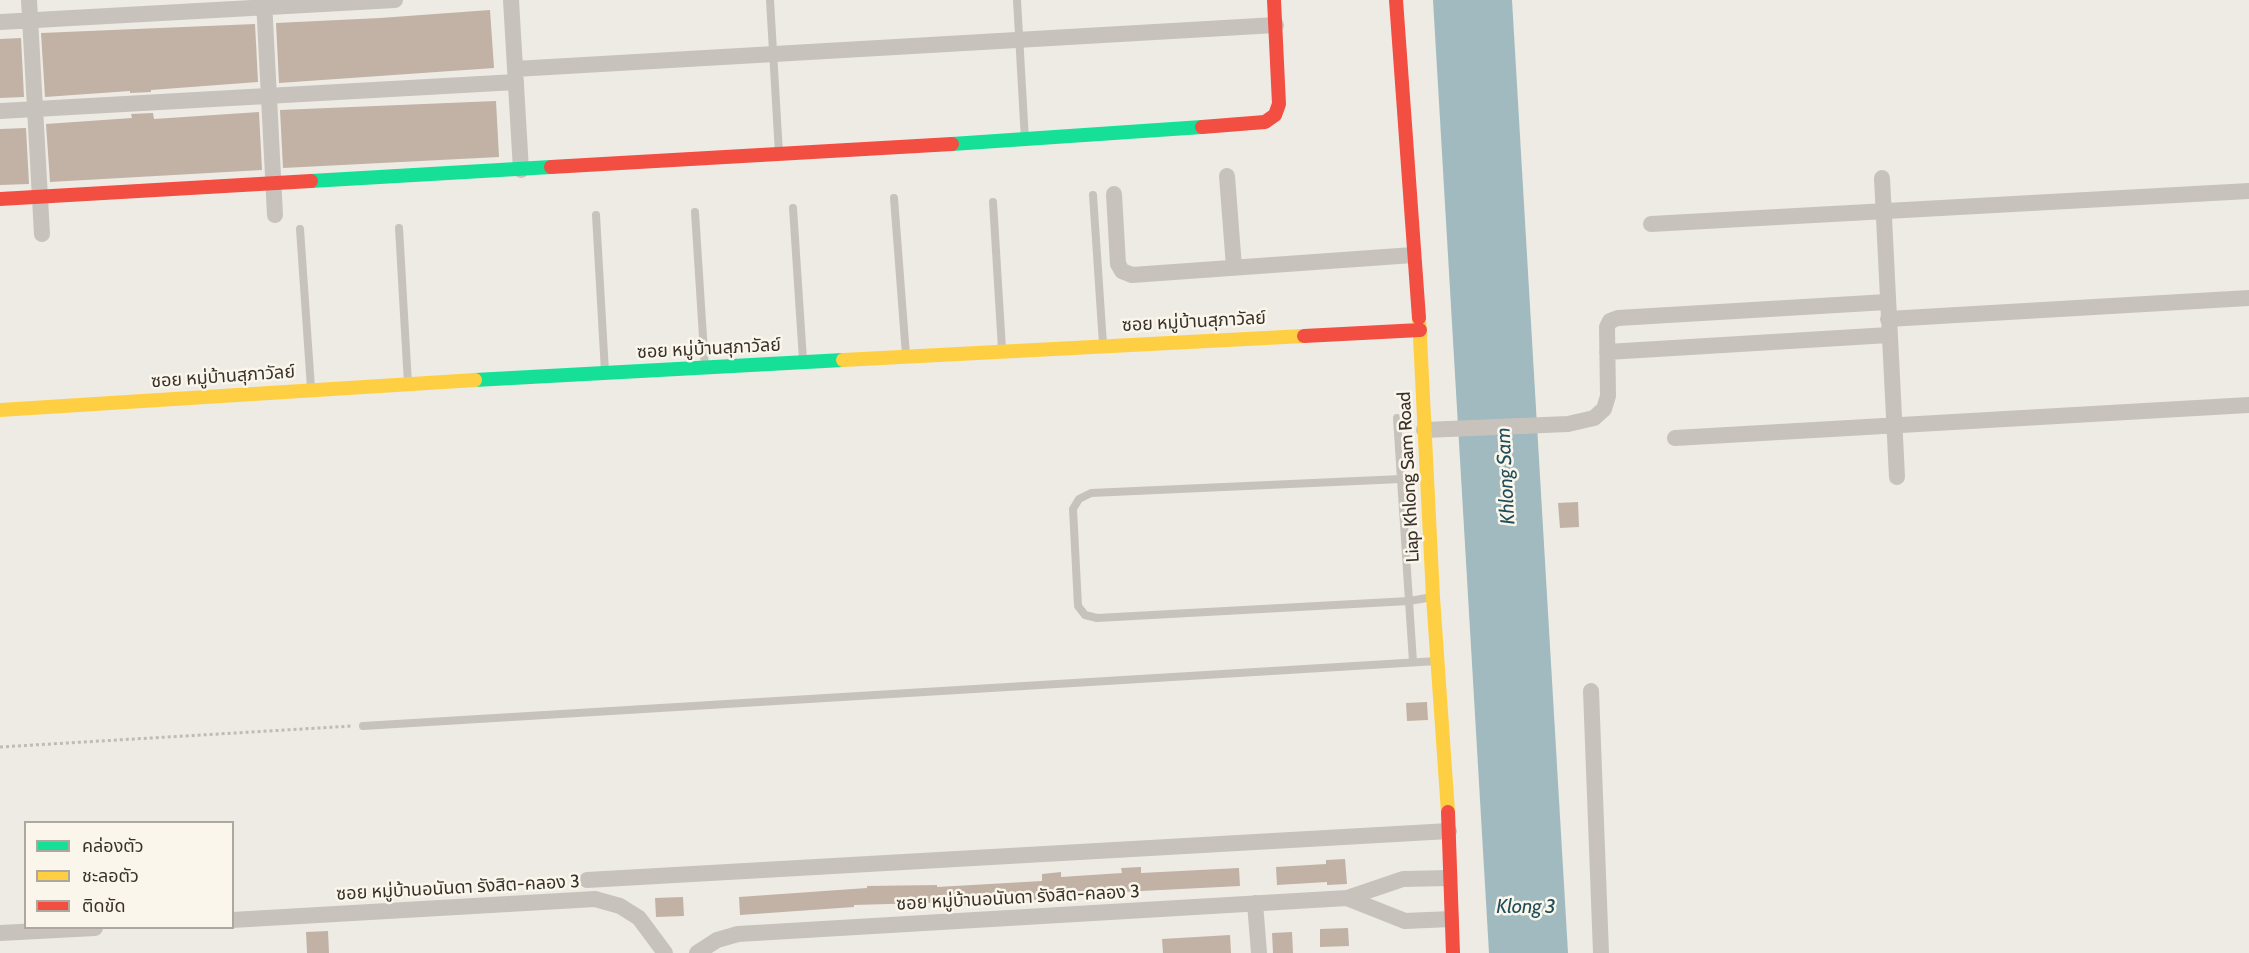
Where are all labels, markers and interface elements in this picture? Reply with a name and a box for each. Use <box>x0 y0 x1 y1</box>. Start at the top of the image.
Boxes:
street label: ซอย หมู่บ้านสุภาวัลย์ <box>1121 307 1267 337</box>
street label: ซอย หมู่บ้านสุภาวัลย์ <box>636 334 782 364</box>
street label: ซอย หมู่บ้านสุภาวัลย์ <box>150 361 296 393</box>
street label: Liap Khlong Sam Road <box>1394 391 1424 563</box>
water label: Khlong Sam <box>1491 427 1521 525</box>
legend <box>24 821 234 929</box>
text: คล่องตัว <box>82 835 144 857</box>
text: ชะลอตัว <box>82 865 139 887</box>
street label: ซอย หมู่บ้านอนันดา รังสิต-คลอง 3 <box>336 871 580 905</box>
street label: ซอย หมู่บ้านอนันดา รังสิต-คลอง 3 <box>896 881 1140 915</box>
text: ติดขัด <box>82 895 125 917</box>
water label: Klong 3 <box>1496 895 1556 919</box>

